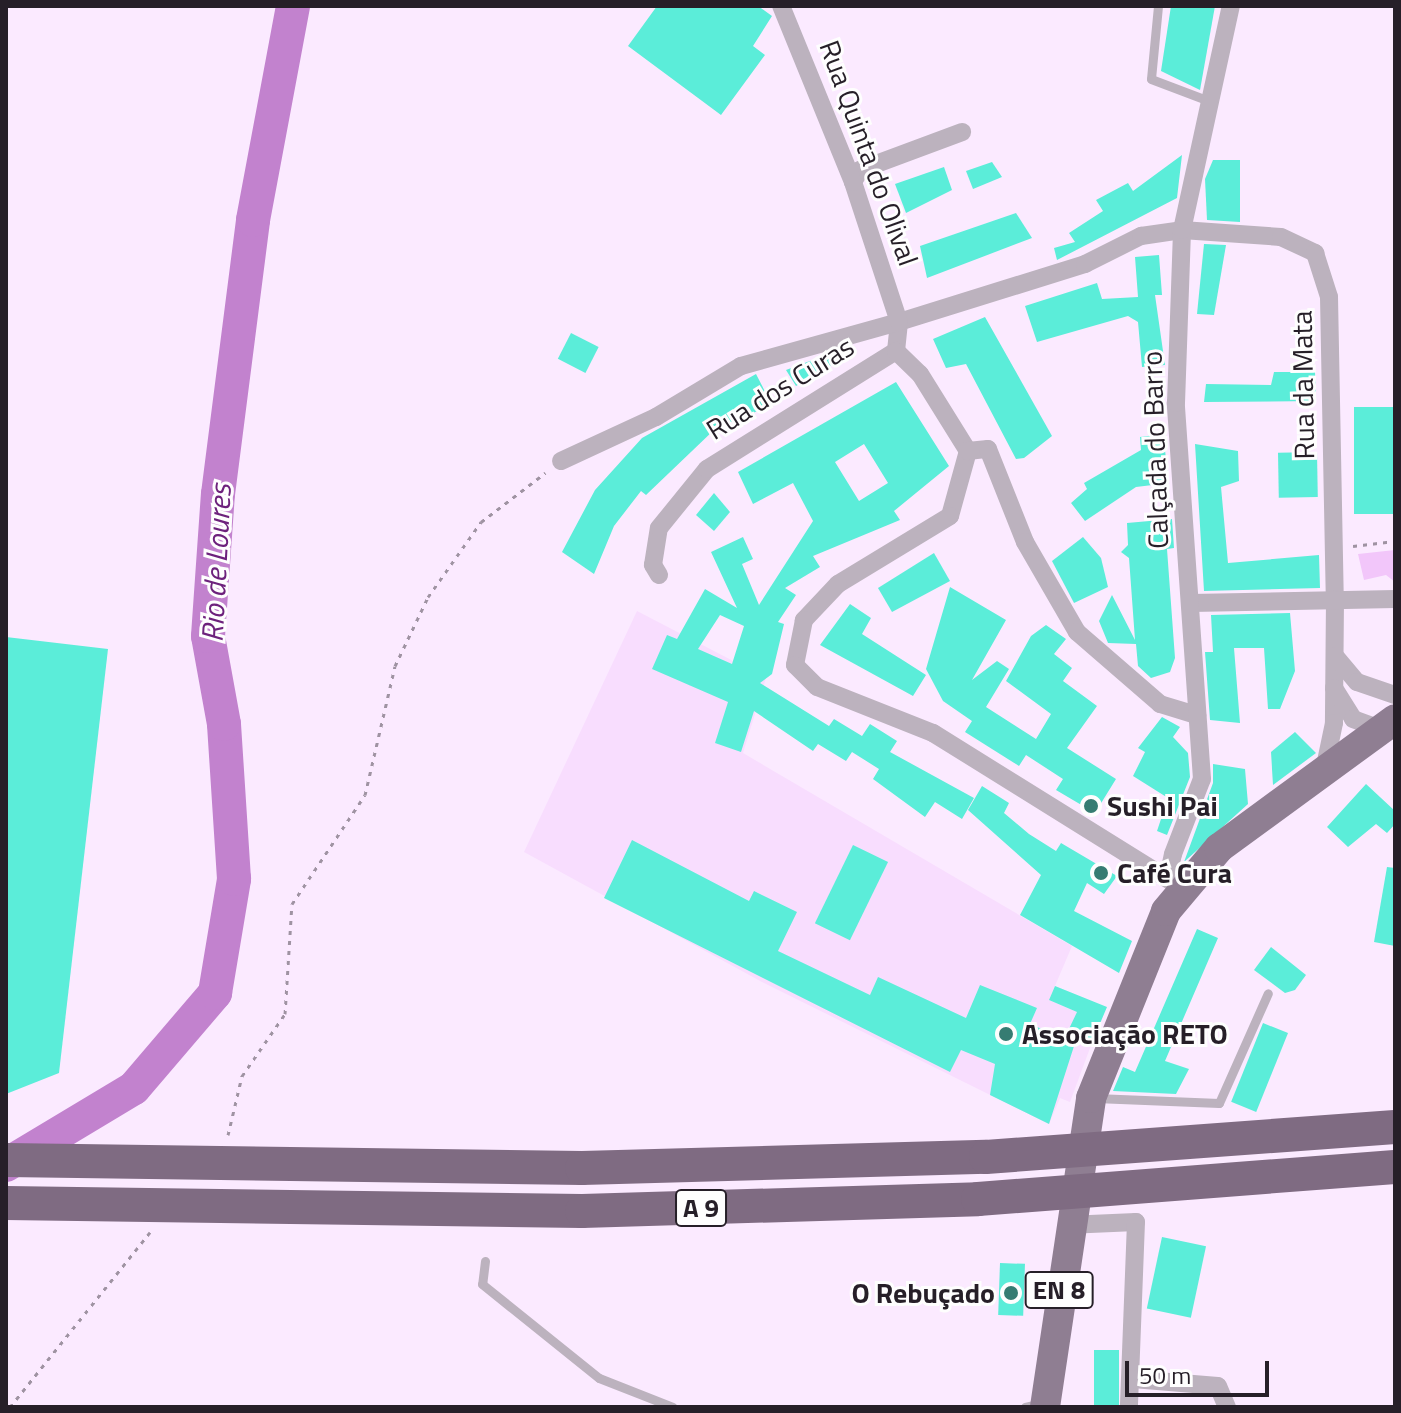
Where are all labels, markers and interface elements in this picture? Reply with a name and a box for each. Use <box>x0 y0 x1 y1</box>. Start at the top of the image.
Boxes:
street label: Rua Quinta do Olival <box>813 36 925 270</box>
street label: Rua da Mata <box>1285 310 1321 460</box>
street label: Rua dos Curas <box>700 329 860 447</box>
street label: Calçada do Barro <box>1135 351 1175 549</box>
water label: Rio de Loures <box>194 483 238 643</box>
place label: Sushi Pai <box>1107 789 1218 823</box>
marker: Sushi Pai <box>1082 797 1100 815</box>
place label: Café Cura <box>1117 856 1232 890</box>
marker: Café Cura <box>1092 864 1110 882</box>
place label: Associação RETO <box>1022 1017 1228 1051</box>
marker: Associação RETO <box>997 1025 1015 1043</box>
road number: A 9 <box>675 1186 727 1230</box>
road number: EN 8 <box>1023 1268 1095 1312</box>
place label: O Rebuçado <box>851 1276 995 1310</box>
marker: O Rebuçado <box>1002 1284 1020 1302</box>
scale bar <box>1129 1345 1273 1395</box>
text: 50 m <box>1139 1357 1191 1393</box>

